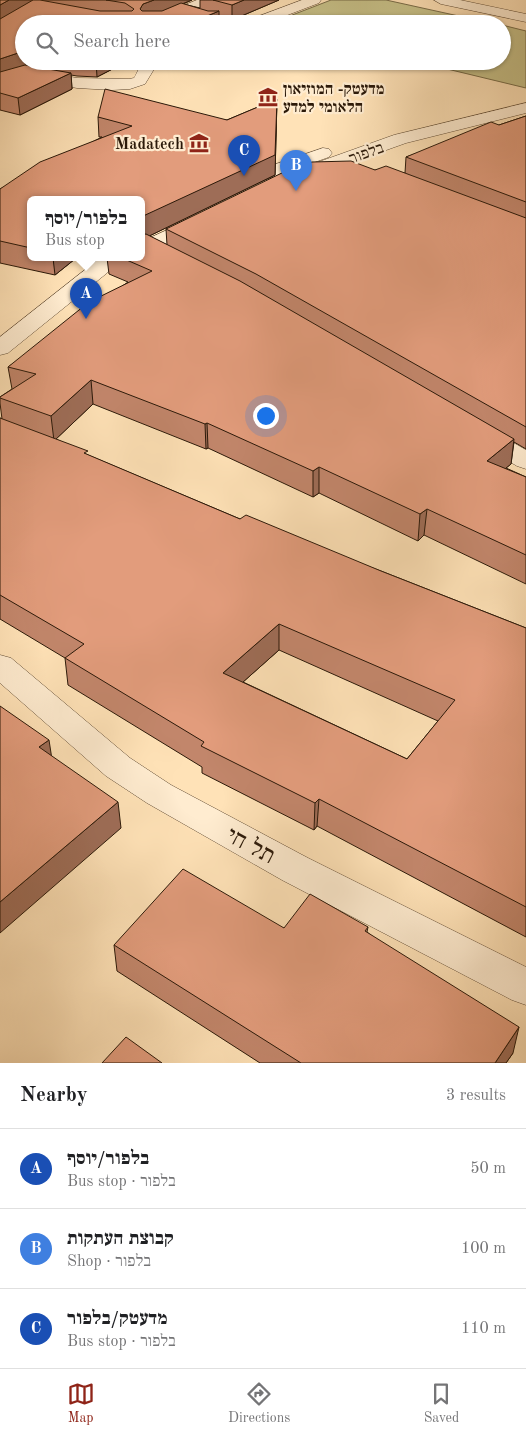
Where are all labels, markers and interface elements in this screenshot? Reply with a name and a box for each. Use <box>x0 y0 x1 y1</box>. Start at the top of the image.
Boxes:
search box <box>15 15 511 70</box>
icon: search <box>33 29 61 57</box>
text: Search here <box>73 33 170 52</box>
place label: מדעטק- המוזיאון הלאומי למדע <box>283 82 384 116</box>
museum icon: מדעטק- המוזיאון הלאומי למדע <box>257 86 279 108</box>
museum icon: Madatech <box>188 132 210 154</box>
pin: C <box>228 135 260 176</box>
place label: Madatech <box>115 137 184 153</box>
street label: בלפור <box>347 138 386 167</box>
pin: B <box>280 150 312 191</box>
popup <box>27 196 145 261</box>
text: בלפור/יוסף <box>45 210 127 229</box>
text: Bus stop <box>45 233 105 249</box>
pin: A <box>70 278 102 319</box>
your location <box>253 403 279 429</box>
street label: תל חי <box>222 822 279 869</box>
text: Nearby <box>20 1085 88 1106</box>
text: 3 results <box>446 1088 506 1104</box>
text: בלפור/יוסף <box>67 1150 149 1169</box>
text: A <box>30 1161 42 1177</box>
text: 50 m <box>470 1161 506 1177</box>
text: Bus stop · בלפור <box>67 1174 176 1190</box>
text: קבוצת העתקות <box>67 1230 174 1249</box>
text: B <box>30 1241 42 1257</box>
text: 100 m <box>461 1241 506 1257</box>
text: Shop · בלפור <box>67 1254 151 1270</box>
text: מדעטק/בלפור <box>67 1310 167 1329</box>
text: C <box>31 1321 41 1337</box>
text: 110 m <box>461 1321 506 1337</box>
text: Bus stop · בלפור <box>67 1334 176 1350</box>
tab: Map <box>67 1380 95 1427</box>
tab: Directions <box>228 1380 290 1427</box>
tab: Saved <box>424 1380 459 1427</box>

